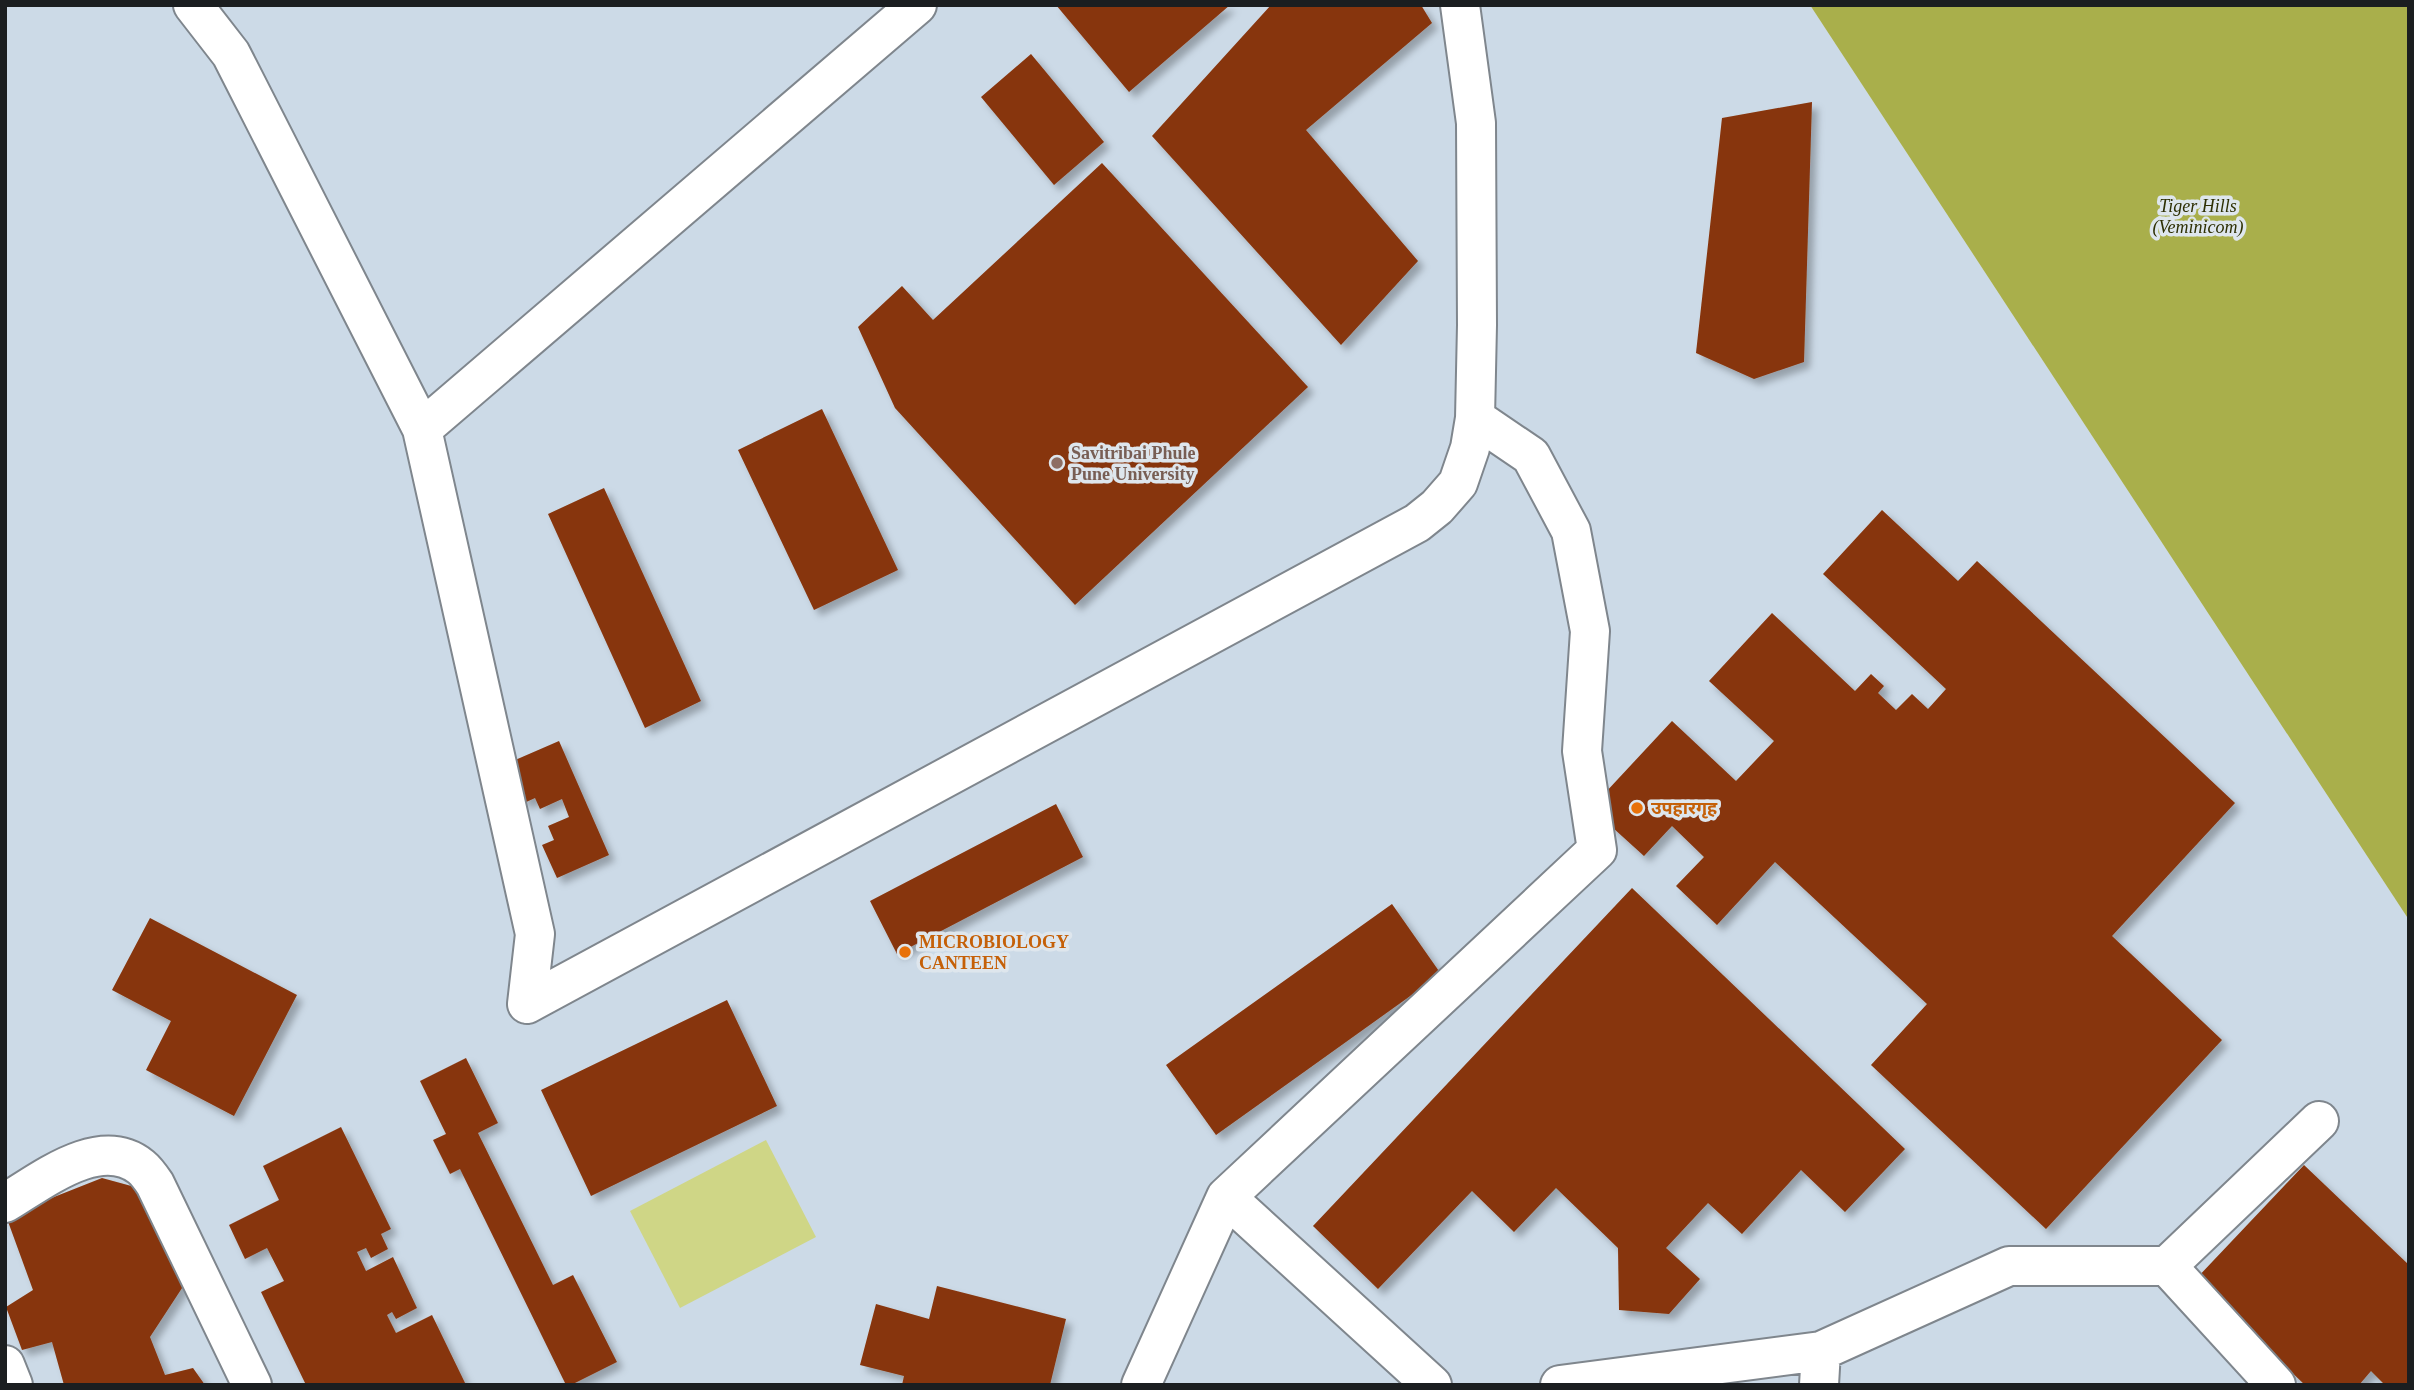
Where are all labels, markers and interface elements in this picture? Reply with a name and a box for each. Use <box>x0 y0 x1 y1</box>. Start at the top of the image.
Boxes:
park label: Tiger Hills (Veminicom) <box>2153 196 2243 238</box>
place label: Savitribai Phule Pune University <box>1071 443 1196 484</box>
marker: Savitribai Phule Pune University <box>1049 455 1065 471</box>
place label: उपहारगृह <box>1651 798 1718 819</box>
marker: उपहारगृह <box>1629 800 1645 816</box>
place label: MICROBIOLOGY CANTEEN <box>919 932 1069 973</box>
marker: MICROBIOLOGY CANTEEN <box>897 944 913 960</box>

